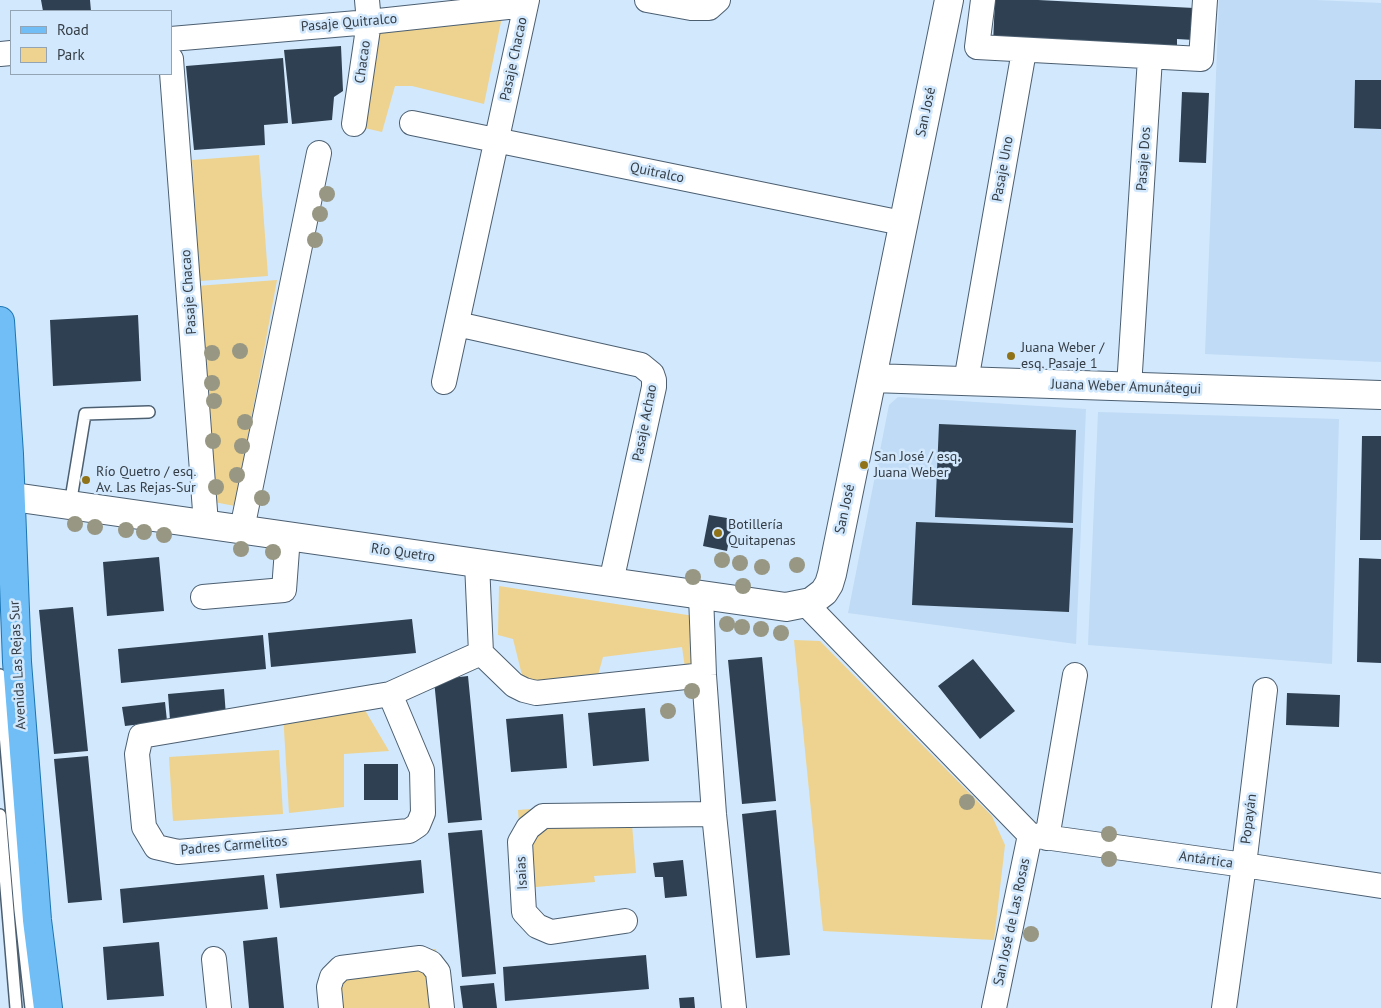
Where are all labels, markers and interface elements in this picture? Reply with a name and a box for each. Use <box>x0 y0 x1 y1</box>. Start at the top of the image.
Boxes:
legend <box>10 10 172 75</box>
street label: Pasaje Quitralco <box>300 10 398 36</box>
street label: Pasaje Chacao <box>497 16 531 102</box>
text: Road <box>57 20 89 39</box>
street label: Chacao <box>352 39 374 85</box>
text: Park <box>57 45 85 64</box>
street label: San José <box>913 86 939 138</box>
street label: Pasaje Dos <box>1133 126 1155 192</box>
street label: Pasaje Uno <box>989 135 1017 203</box>
street label: Quitralco <box>628 159 686 187</box>
street label: Pasaje Chacao <box>178 249 200 335</box>
place label: Juana Weber / esq. Pasaje 1 <box>1021 340 1104 372</box>
marker: Juana Weber / esq. Pasaje 1 <box>1005 350 1017 362</box>
street label: Juana Weber Amunátegui <box>1051 376 1201 398</box>
street label: Pasaje Achao <box>629 383 661 463</box>
place label: San José / esq. Juana Weber <box>874 449 960 482</box>
marker: San José / esq. Juana Weber <box>858 459 870 471</box>
place label: Río Quetro / esq. Av. Las Rejas-Sur <box>96 464 196 497</box>
marker: Río Quetro / esq. Av. Las Rejas-Sur <box>80 474 92 486</box>
street label: San José <box>832 483 858 535</box>
place label: Botillería Quitapenas <box>728 517 796 550</box>
marker: Botillería Quitapenas <box>712 527 724 539</box>
street label: Río Quetro <box>370 540 436 566</box>
street label: Avenida Las Rejas Sur <box>6 600 30 730</box>
street label: Popayán <box>1238 793 1260 845</box>
street label: Padres Carmelitos <box>180 833 288 859</box>
street label: Antártica <box>1178 848 1234 872</box>
street label: Isaias <box>513 856 531 890</box>
street label: San José de Las Rosas <box>990 857 1034 987</box>

